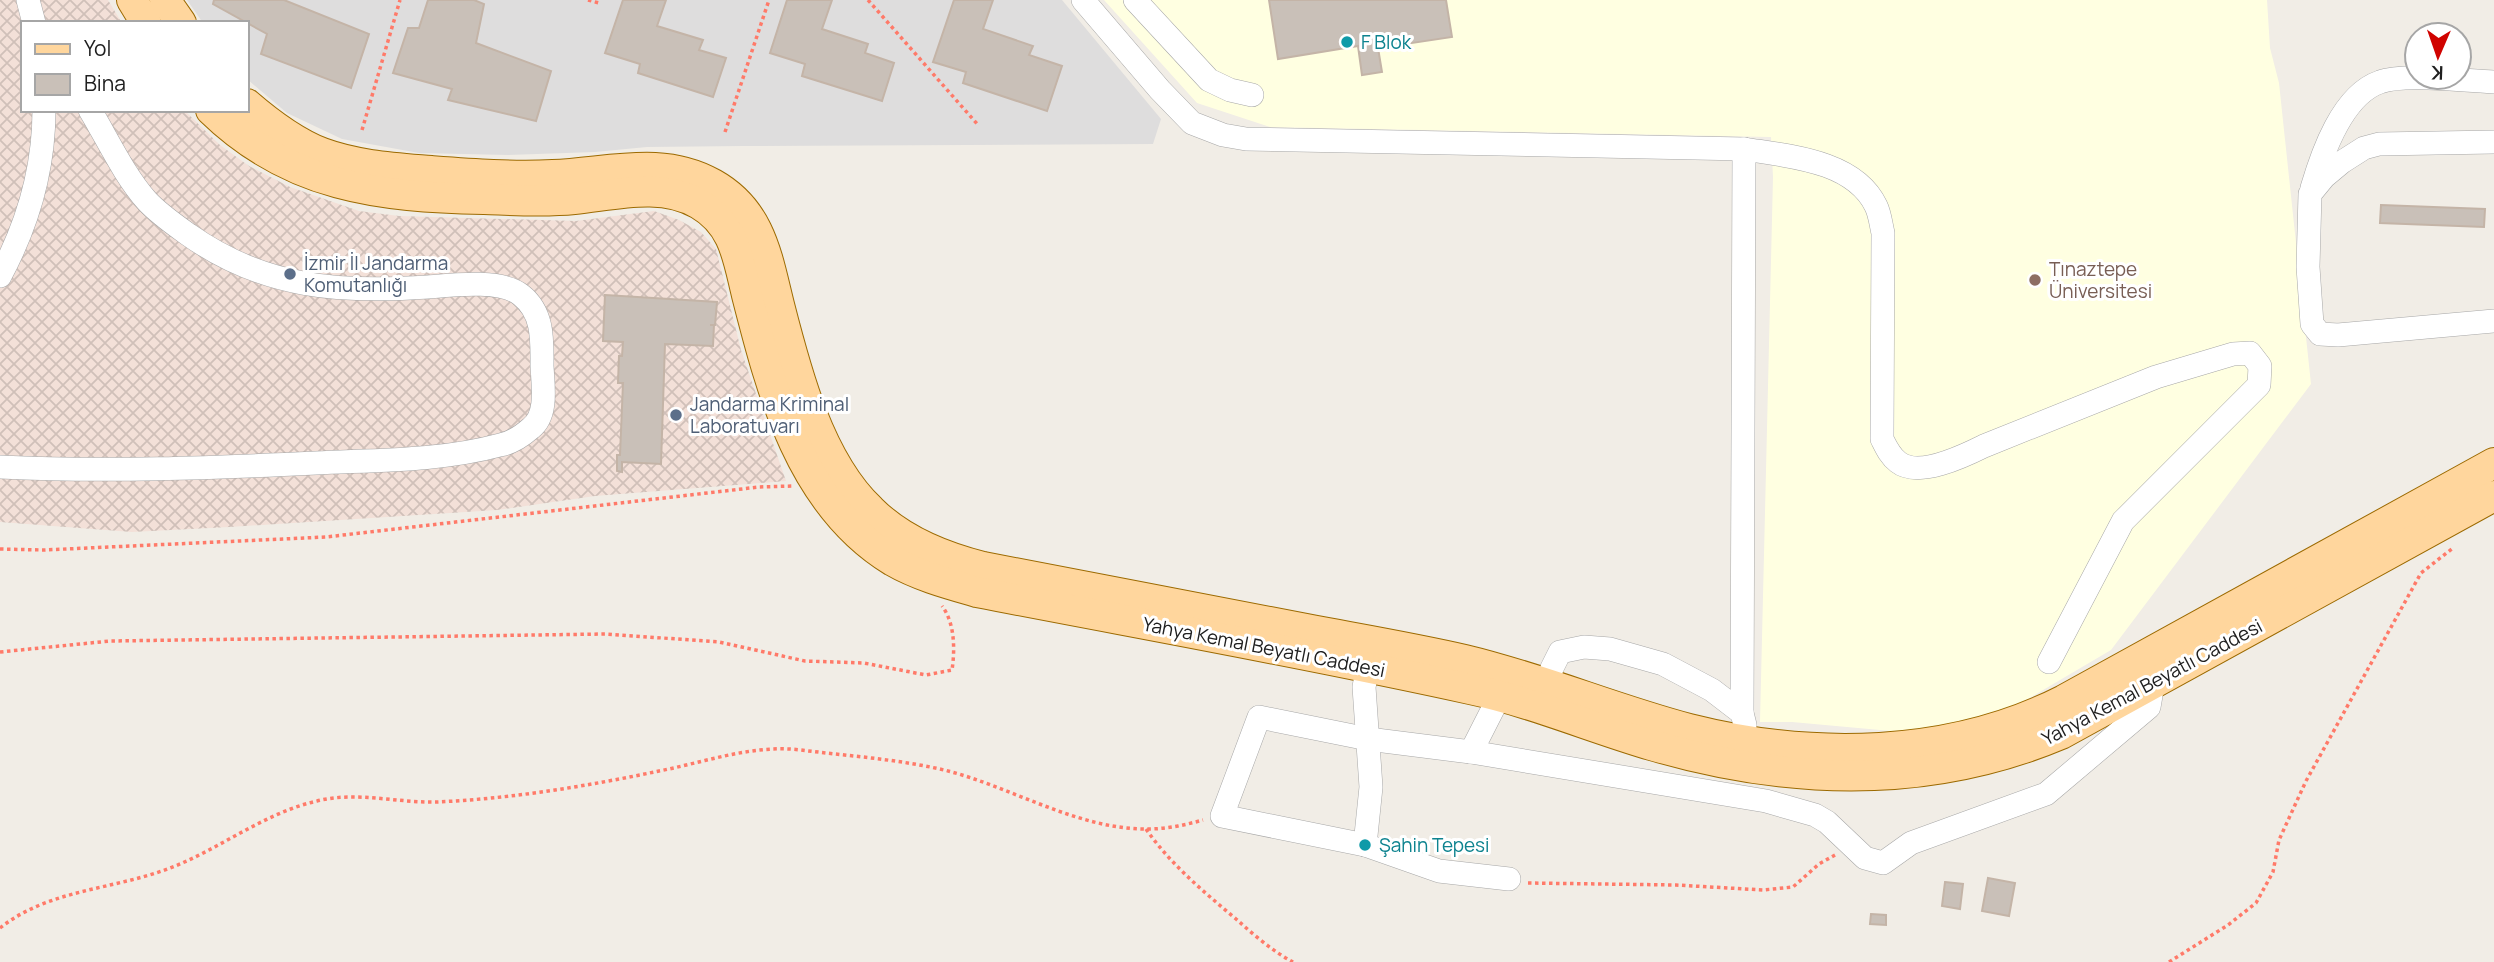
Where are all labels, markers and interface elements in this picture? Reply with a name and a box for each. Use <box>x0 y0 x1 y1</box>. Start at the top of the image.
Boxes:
legend <box>21 21 248 112</box>
north arrow <box>2403 21 2473 91</box>
place label: F Blok <box>1361 29 1412 55</box>
text: Yol <box>84 34 111 62</box>
marker: F Blok <box>1339 34 1355 50</box>
text: K <box>2430 60 2444 86</box>
text: Bina <box>84 69 126 97</box>
place label: İzmir İl Jandarma Komutanlığı <box>304 250 448 298</box>
place label: Tınaztepe Üniversitesi <box>2049 256 2152 304</box>
marker: İzmir İl Jandarma Komutanlığı <box>282 266 298 282</box>
marker: Tınaztepe Üniversitesi <box>2027 272 2043 288</box>
place label: Jandarma Kriminal Laboratuvarı <box>690 391 849 439</box>
marker: Jandarma Kriminal Laboratuvarı <box>668 407 684 423</box>
street label: Yahya Kemal Beyatlı Caddesi <box>1141 611 1387 683</box>
street label: Yahya Kemal Beyatlı Caddesi <box>2037 613 2267 751</box>
place label: Şahin Tepesi <box>1379 832 1489 858</box>
marker: Şahin Tepesi <box>1357 837 1373 853</box>

